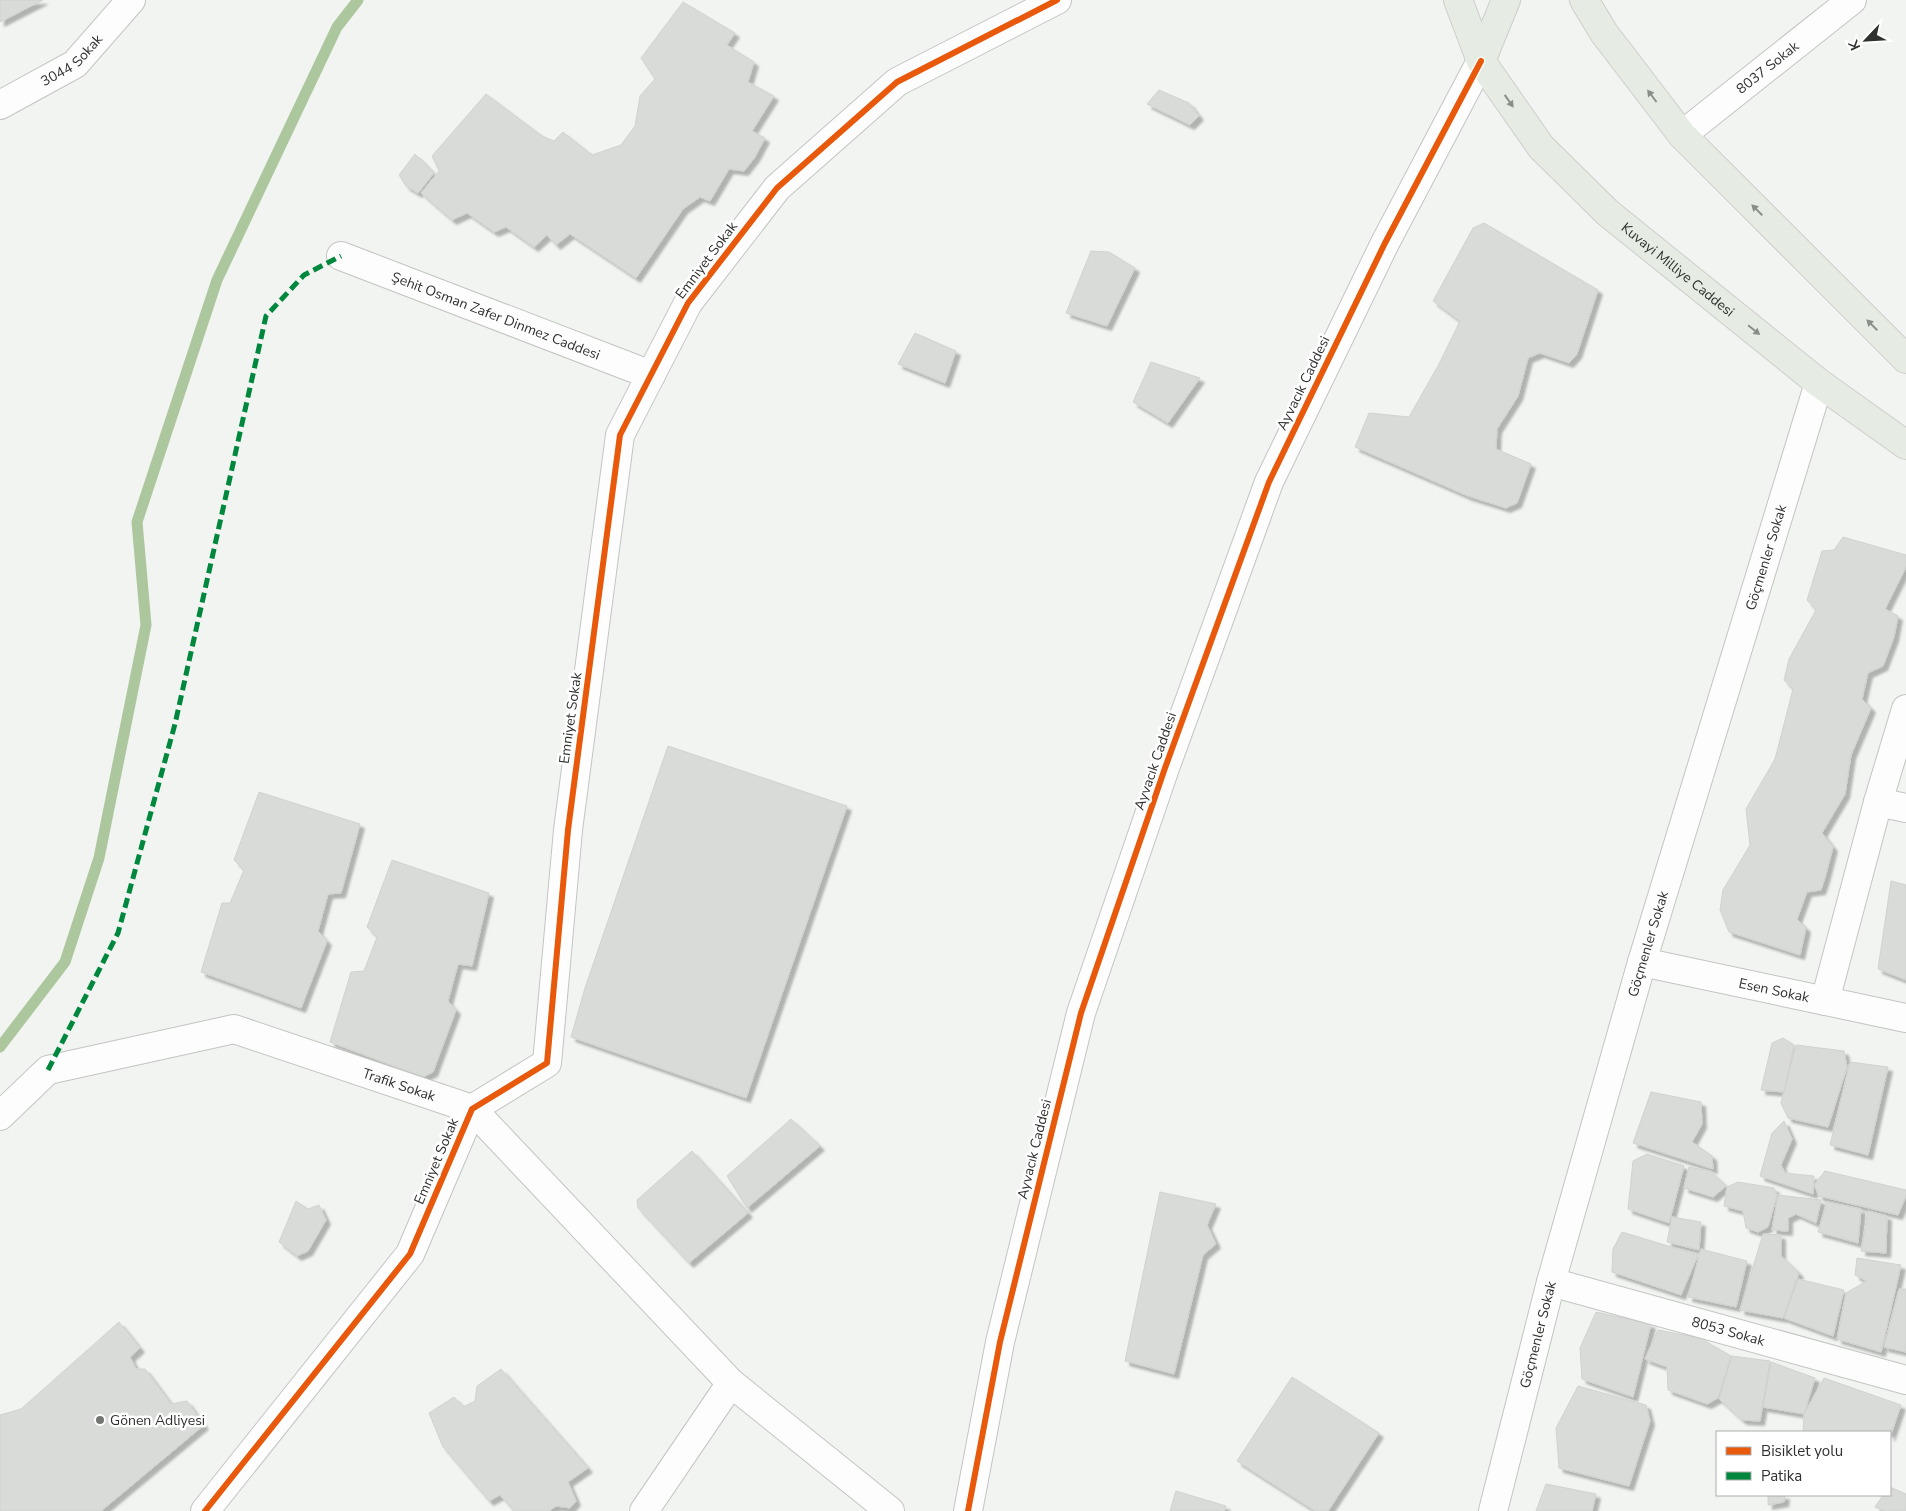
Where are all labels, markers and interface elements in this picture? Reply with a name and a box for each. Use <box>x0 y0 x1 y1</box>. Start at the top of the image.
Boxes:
north arrow <box>1841 15 1891 65</box>
street label: 3044 Sokak <box>37 29 108 91</box>
street label: 8037 Sokak <box>1732 36 1804 98</box>
text: K <box>1844 36 1865 54</box>
one-way arrow <box>1647 89 1657 103</box>
one-way arrow <box>1504 94 1514 108</box>
one-way arrow <box>1751 204 1763 216</box>
street label: Emniyet Sokak <box>671 217 742 303</box>
street label: Kuvayi Milliye Caddesi <box>1617 218 1738 321</box>
street label: Şehit Osman Zafer Dinmez Caddesi <box>389 267 603 365</box>
one-way arrow <box>1866 319 1878 331</box>
one-way arrow <box>1747 325 1760 336</box>
street label: Ayvacık Caddesi <box>1272 333 1334 433</box>
street label: Göçmenler Sokak <box>1741 501 1792 613</box>
street label: Emniyet Sokak <box>555 670 586 765</box>
street label: Ayvacık Caddesi <box>1130 710 1181 813</box>
street label: Göçmenler Sokak <box>1624 888 1673 999</box>
street label: Esen Sokak <box>1737 974 1812 1007</box>
street label: Trafik Sokak <box>360 1064 439 1106</box>
street label: Ayvacık Caddesi <box>1013 1097 1056 1201</box>
street label: Emniyet Sokak <box>410 1114 464 1207</box>
street label: Göçmenler Sokak <box>1515 1278 1561 1390</box>
street label: 8053 Sokak <box>1690 1312 1768 1351</box>
place label: Gönen Adliyesi <box>110 1411 205 1430</box>
marker: Gönen Adliyesi <box>94 1414 106 1426</box>
legend <box>1716 1431 1891 1496</box>
text: Bisiklet yolu <box>1761 1441 1843 1461</box>
text: Patika <box>1761 1466 1802 1486</box>

